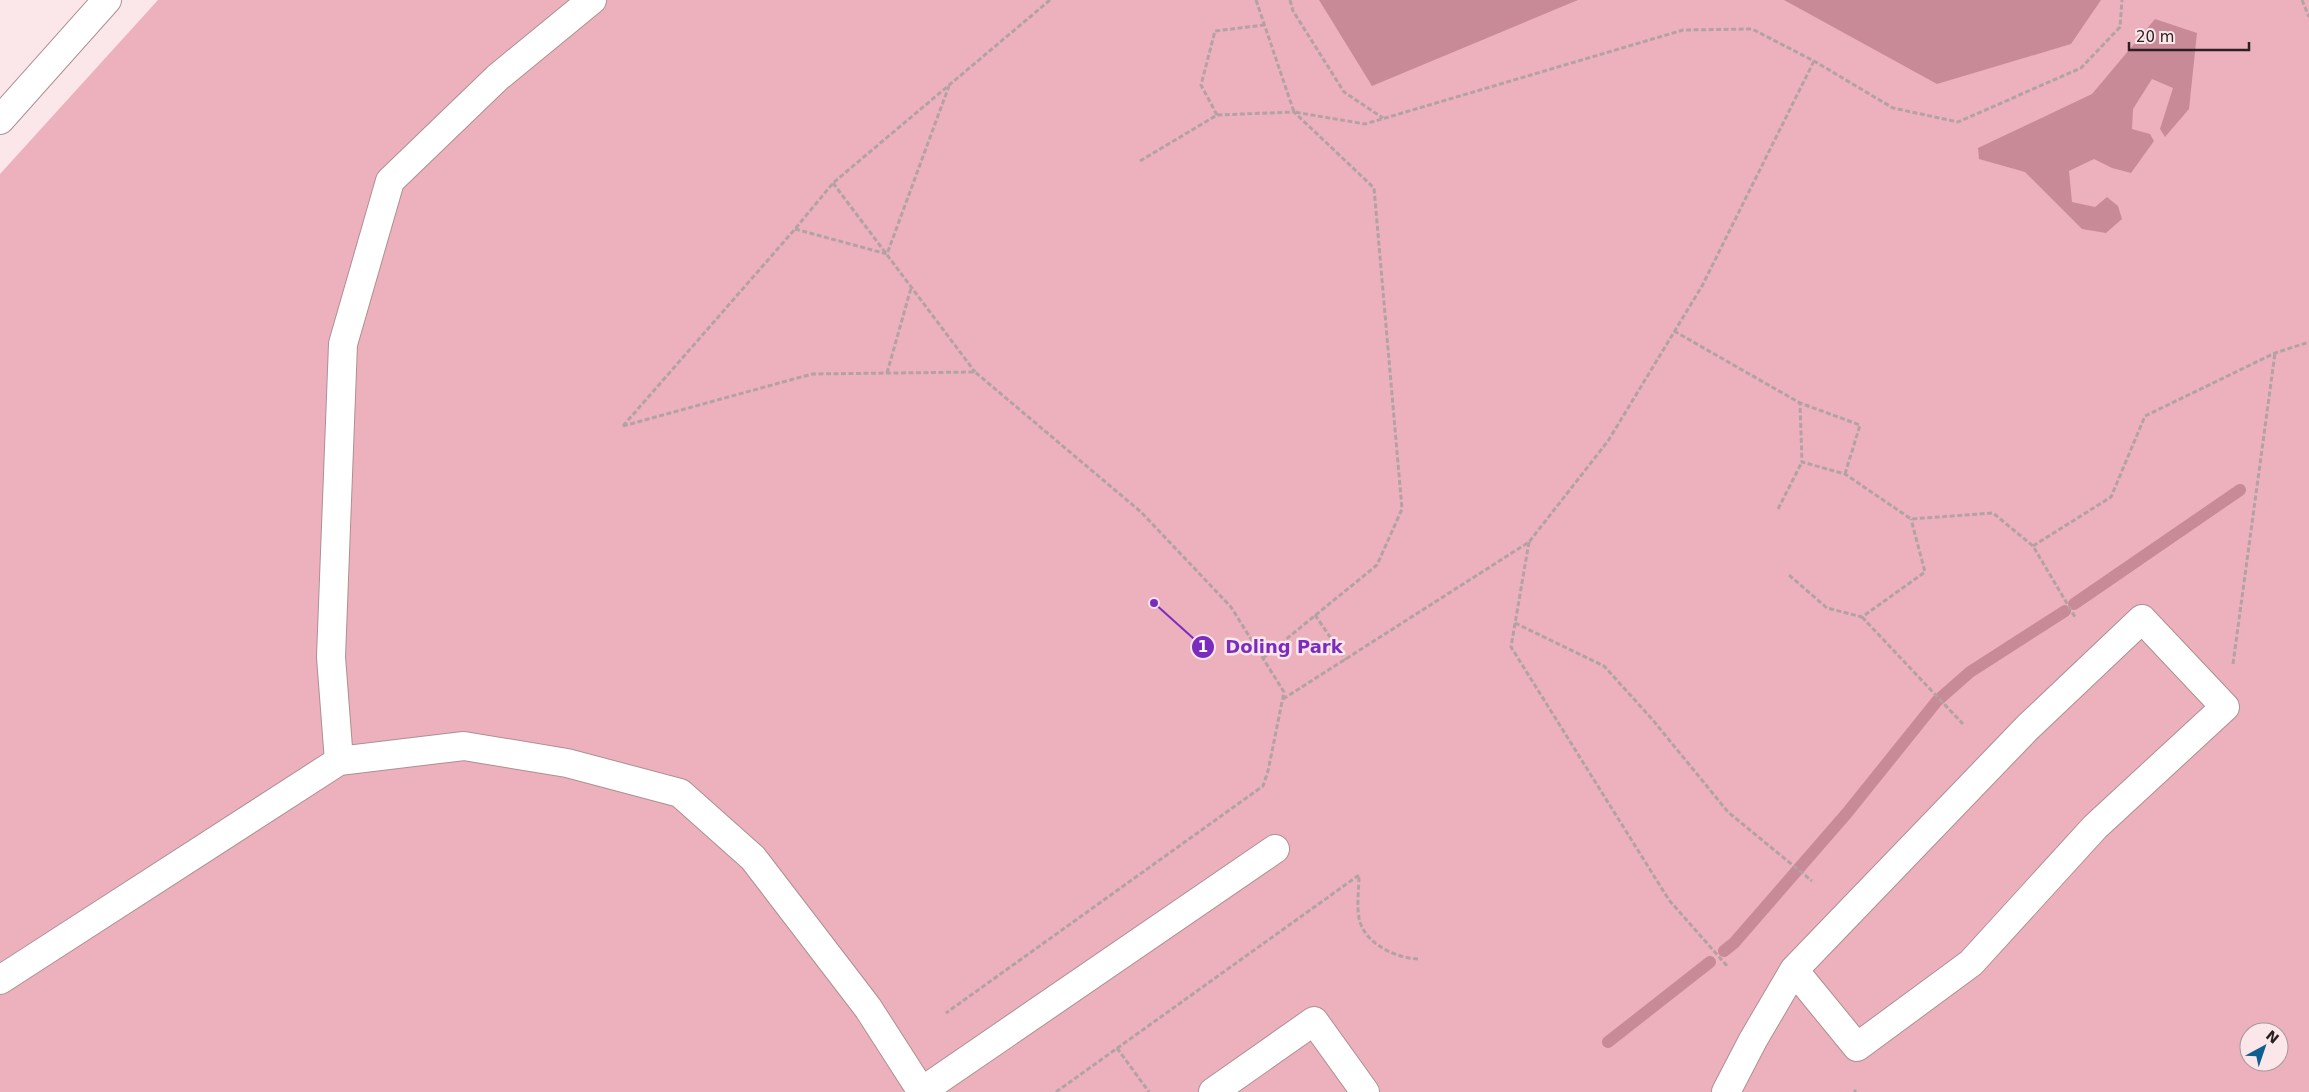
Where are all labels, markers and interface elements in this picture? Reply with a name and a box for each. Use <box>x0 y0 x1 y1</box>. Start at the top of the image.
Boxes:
scale bar <box>2129 20 2249 52</box>
text: 20 m <box>2136 28 2174 46</box>
callout: Doling Park <box>1191 630 1353 663</box>
text: Doling Park <box>1225 636 1344 657</box>
text: 1 <box>1198 638 1208 656</box>
north arrow <box>2239 1022 2289 1072</box>
text: N <box>2263 1027 2282 1047</box>

